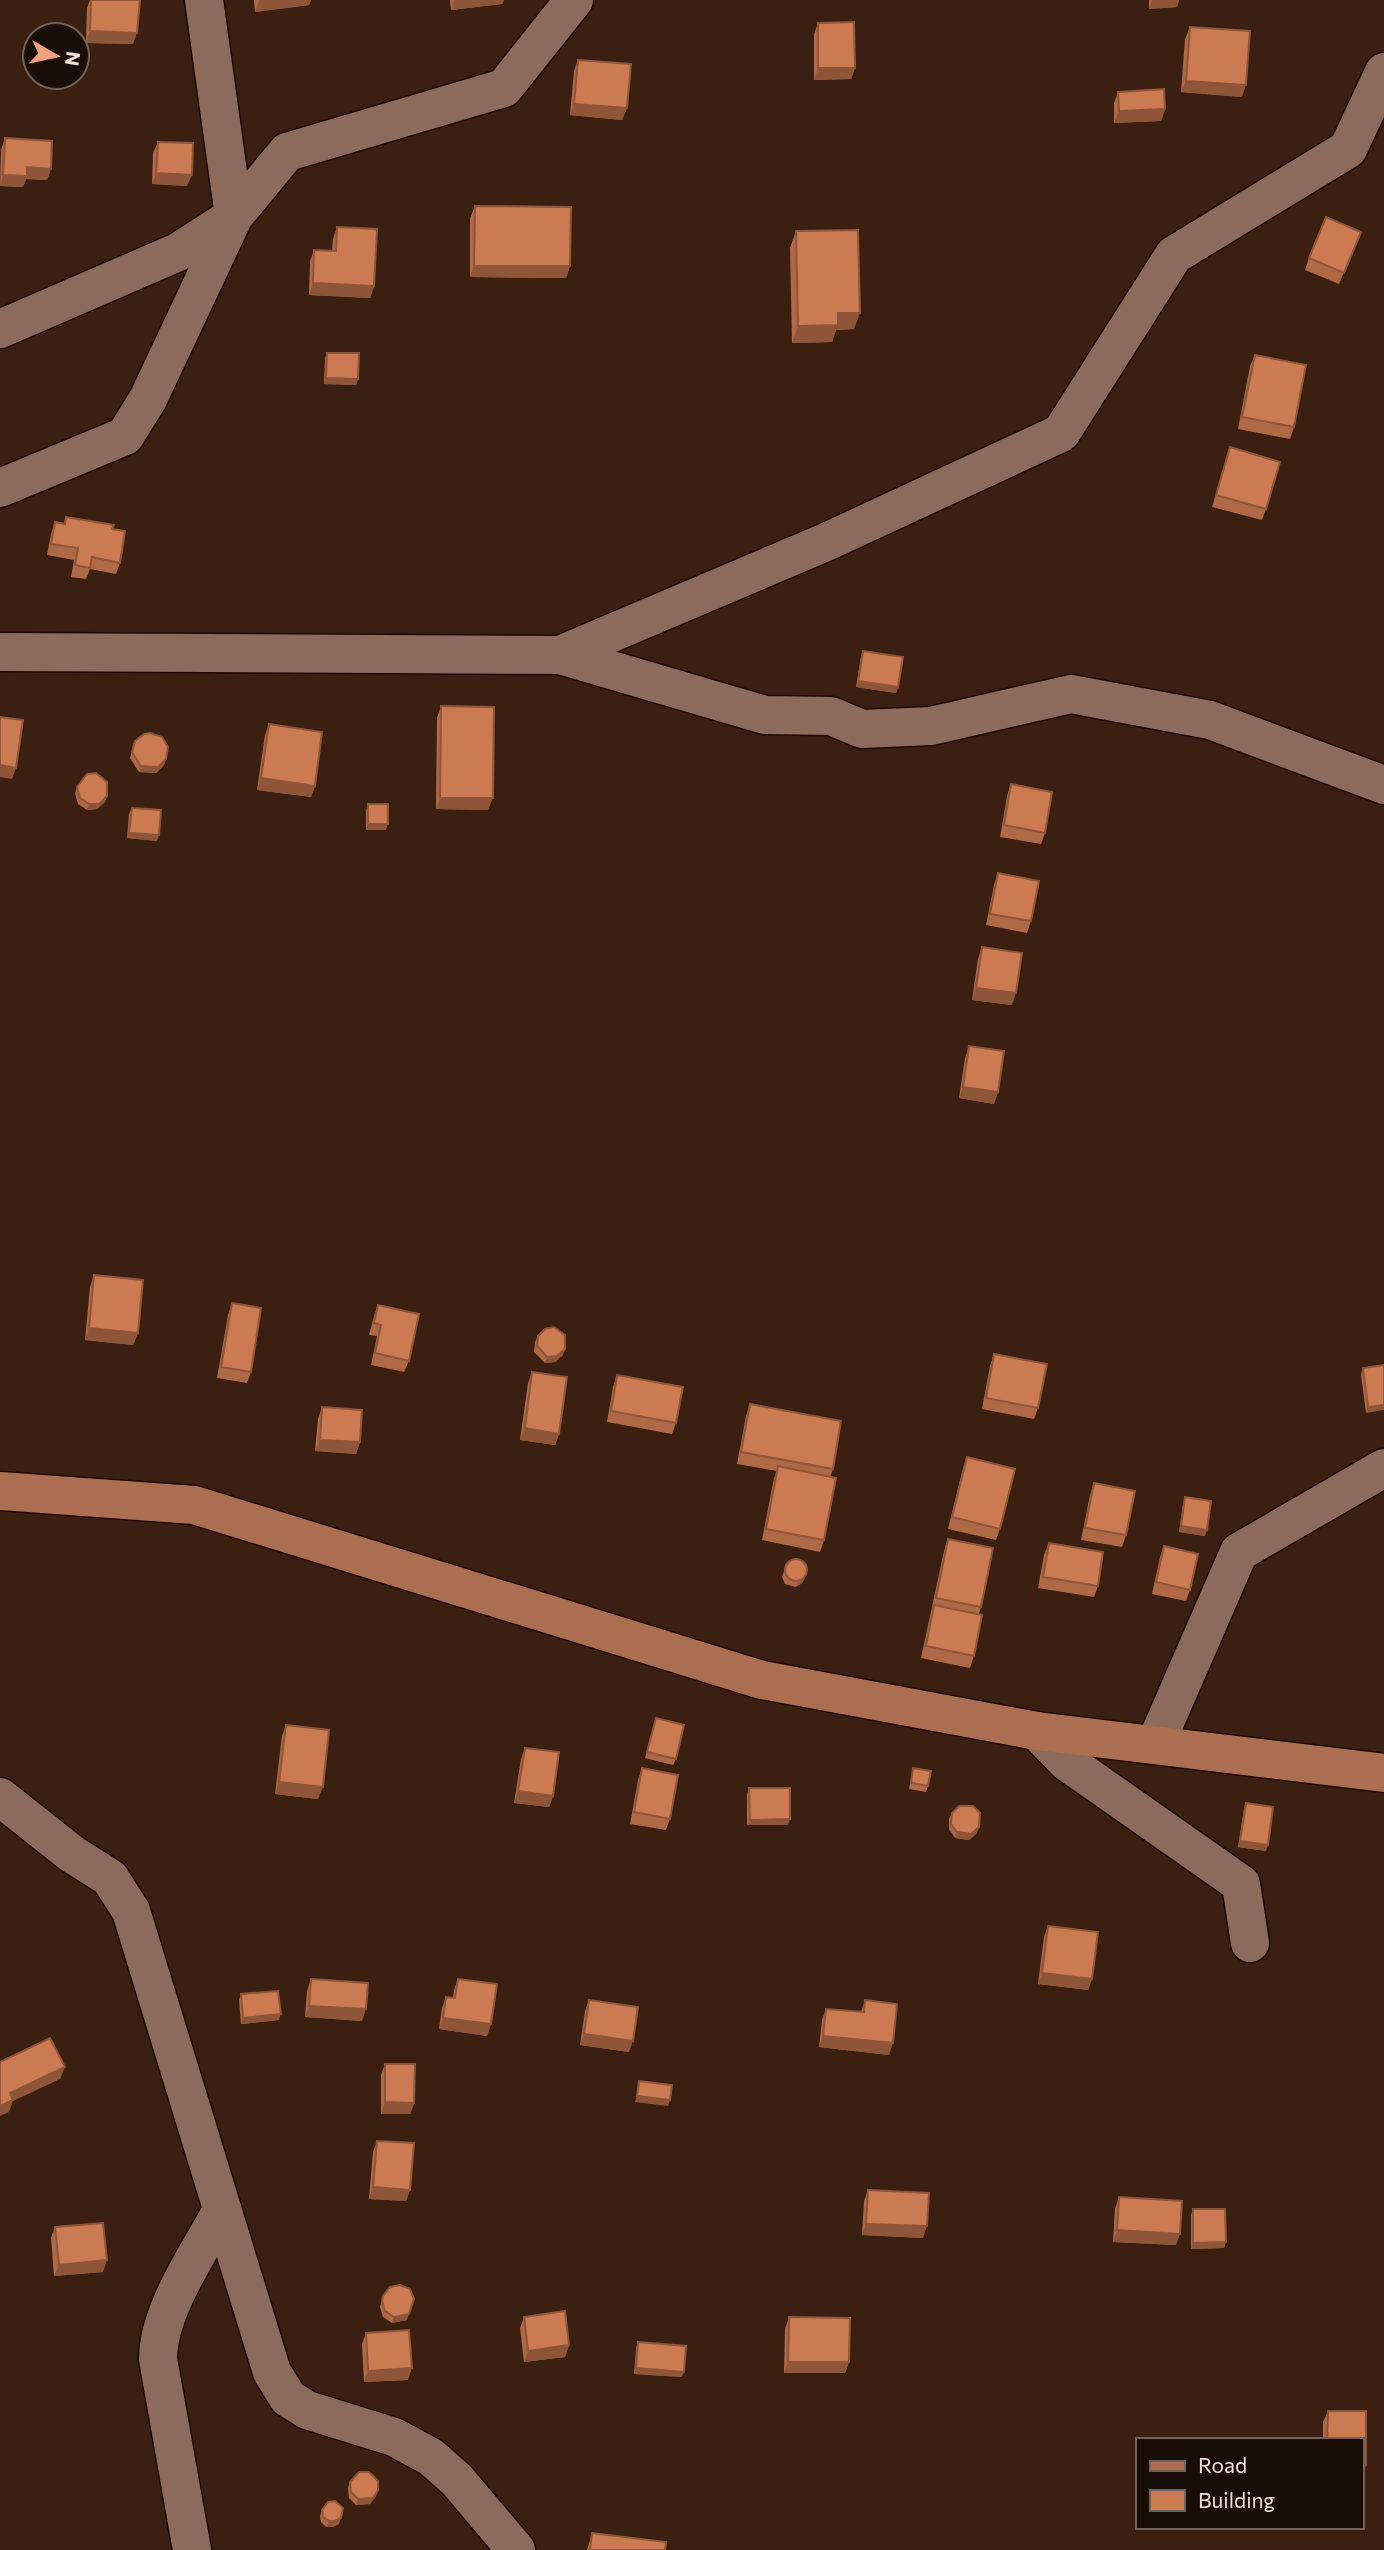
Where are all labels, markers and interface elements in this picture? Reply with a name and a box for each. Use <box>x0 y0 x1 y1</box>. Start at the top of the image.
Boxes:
north arrow <box>21 21 91 91</box>
text: N <box>61 50 86 68</box>
legend <box>1136 2438 1363 2529</box>
text: Road <box>1198 2452 1247 2477</box>
text: Building <box>1198 2487 1275 2512</box>

